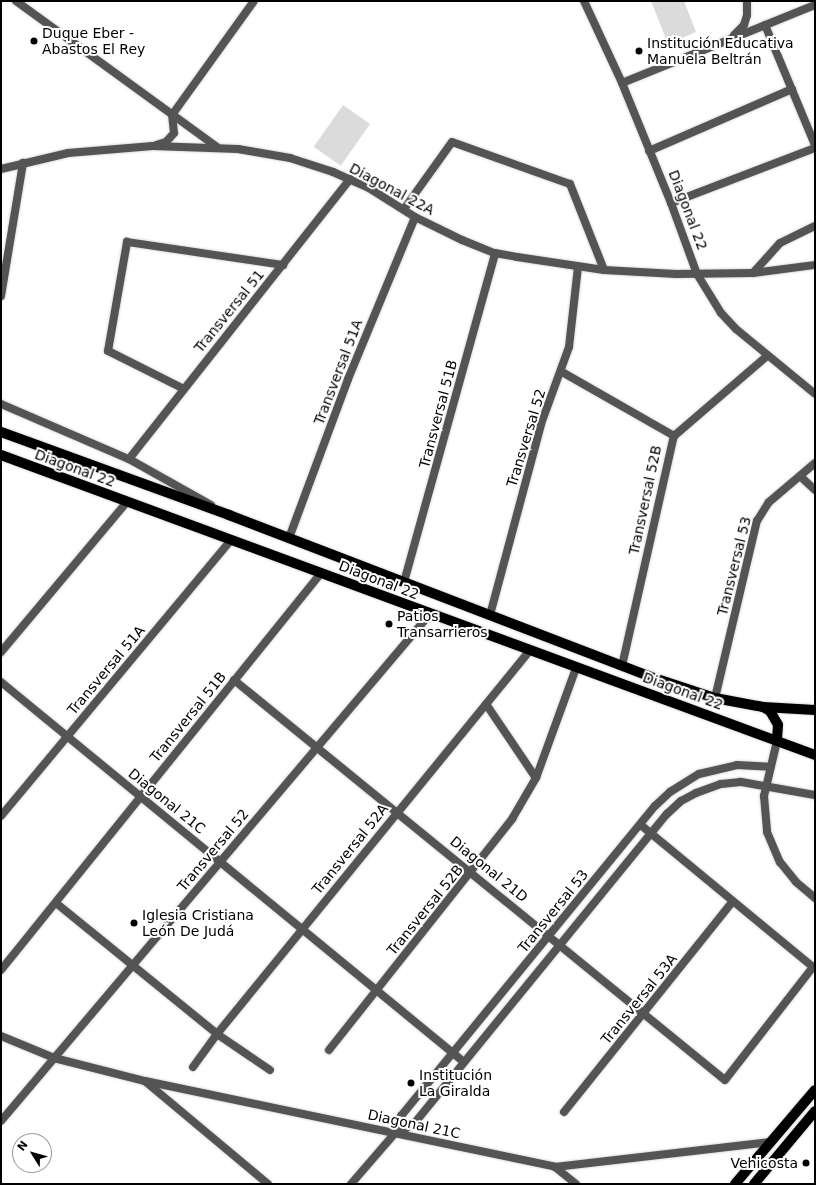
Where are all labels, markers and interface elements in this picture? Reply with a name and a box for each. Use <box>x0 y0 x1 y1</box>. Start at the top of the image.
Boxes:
place label: Duque Eber - Abastos El Rey <box>42 25 145 58</box>
place label: Institución Educativa Manuela Beltrán <box>647 35 794 68</box>
marker: Duque Eber - Abastos El Rey <box>29 36 39 46</box>
marker: Institución Educativa Manuela Beltrán <box>634 46 644 56</box>
street label: Diagonal 22A <box>347 160 437 218</box>
street label: Diagonal 22 <box>665 168 711 252</box>
street label: Transversal 51 <box>190 266 268 356</box>
street label: Transversal 51A <box>310 317 366 427</box>
street label: Transversal 51B <box>415 358 461 470</box>
street label: Transversal 52 <box>503 387 549 489</box>
street label: Transversal 52B <box>625 444 665 556</box>
street label: Diagonal 22 <box>33 446 117 490</box>
street label: Transversal 53 <box>714 515 754 617</box>
street label: Diagonal 22 <box>337 557 421 603</box>
place label: Patios Transarrieros <box>397 608 488 640</box>
marker: Patios Transarrieros <box>384 619 394 629</box>
street label: Transversal 51A <box>64 622 148 718</box>
street label: Transversal 51B <box>146 668 230 766</box>
street label: Diagonal 22 <box>641 669 725 713</box>
street label: Diagonal 21C <box>125 765 209 837</box>
street label: Transversal 52A <box>308 800 392 898</box>
street label: Transversal 52 <box>174 806 252 894</box>
street label: Diagonal 21D <box>447 833 531 905</box>
street label: Transversal 52B <box>383 861 467 959</box>
street label: Transversal 53 <box>514 866 592 956</box>
place label: Iglesia Cristiana León De Judá <box>142 907 254 940</box>
marker: Iglesia Cristiana León De Judá <box>129 918 139 928</box>
street label: Transversal 53A <box>597 950 681 1048</box>
place label: Institución La Giralda <box>419 1067 492 1100</box>
marker: Institución La Giralda <box>406 1078 416 1088</box>
street label: Diagonal 21C <box>366 1106 462 1142</box>
north arrow <box>12 1133 52 1173</box>
text: N <box>15 1138 31 1154</box>
place label: Vehicosta <box>731 1155 798 1171</box>
marker: Vehicosta <box>801 1158 811 1168</box>

